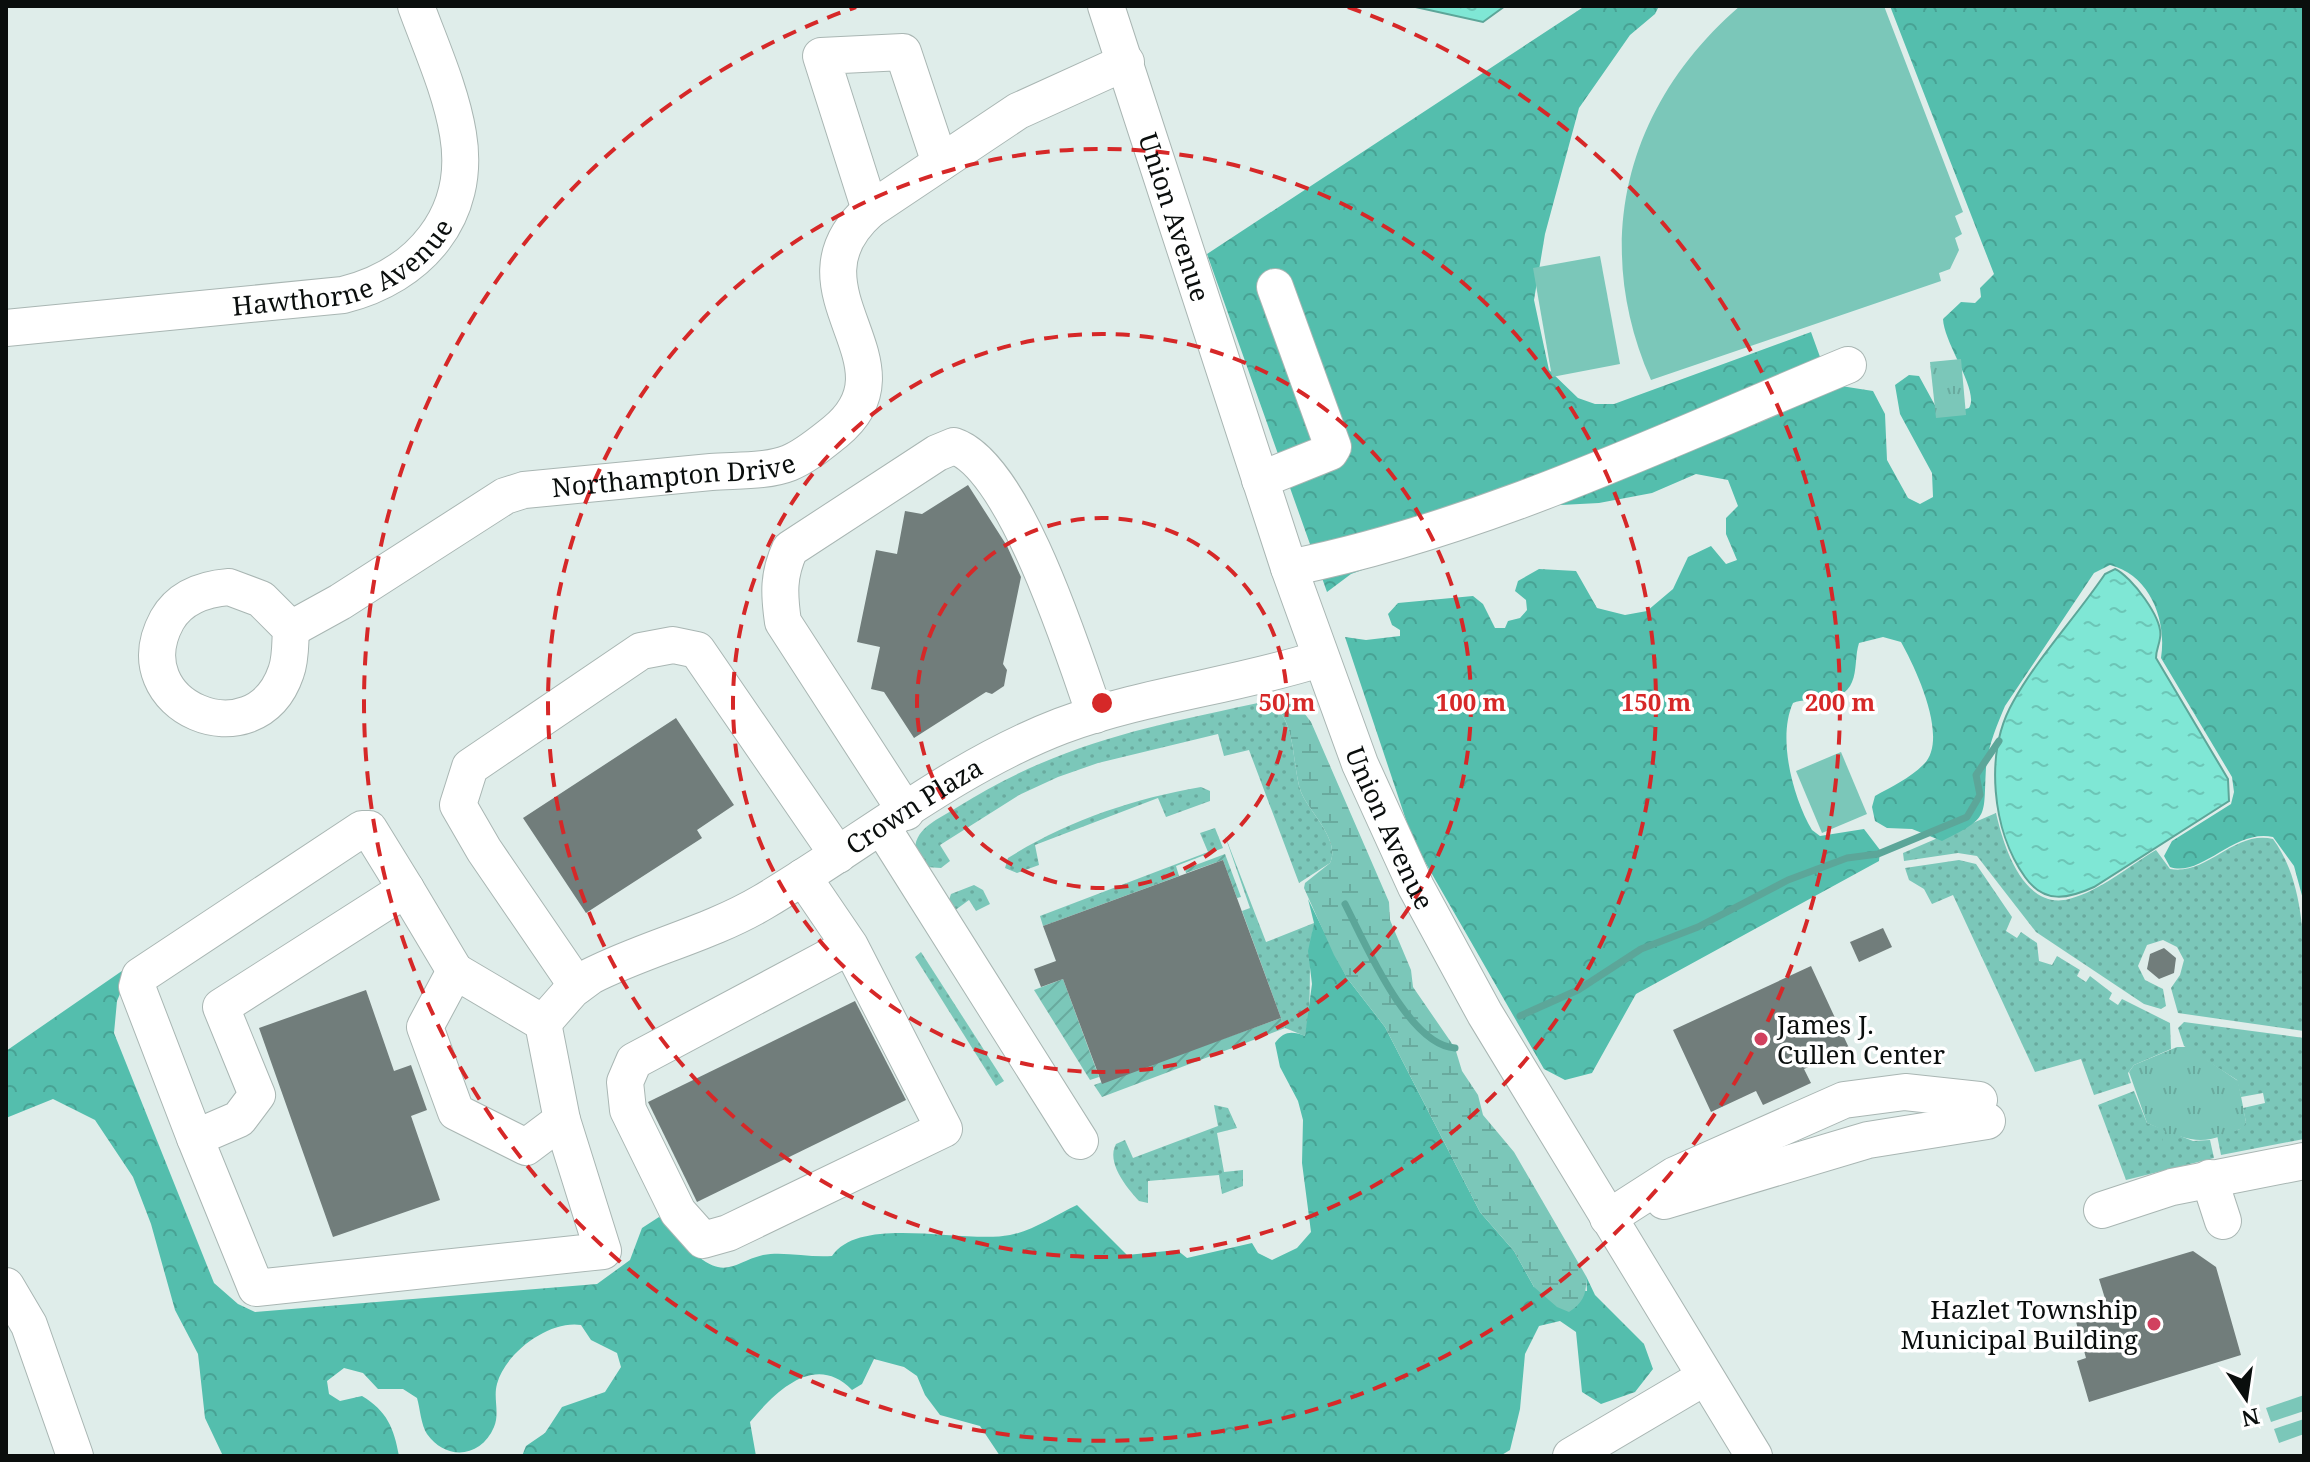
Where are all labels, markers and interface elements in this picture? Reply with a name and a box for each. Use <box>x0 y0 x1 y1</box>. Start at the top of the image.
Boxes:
street label: Union Avenue <box>1130 128 1219 306</box>
street label: Hawthorne Avenue <box>231 212 461 324</box>
street label: Northampton Drive <box>550 444 800 505</box>
text: 50 m <box>1258 685 1316 718</box>
text: 100 m <box>1436 685 1507 718</box>
text: 150 m <box>1621 685 1692 718</box>
text: 200 m <box>1805 685 1876 718</box>
centre of rings <box>1088 689 1116 717</box>
street label: Union Avenue <box>1337 742 1443 916</box>
street label: Crown Plaza <box>838 749 989 863</box>
place label: James J. Cullen Center <box>1776 1006 1945 1072</box>
marker: James J. Cullen Center <box>1752 1030 1770 1048</box>
place label: Hazlet Township Municipal Building <box>1901 1291 2138 1357</box>
marker: Hazlet Township Municipal Building <box>2145 1315 2163 1333</box>
north arrow <box>2206 1358 2286 1438</box>
text: N <box>2239 1402 2263 1435</box>

